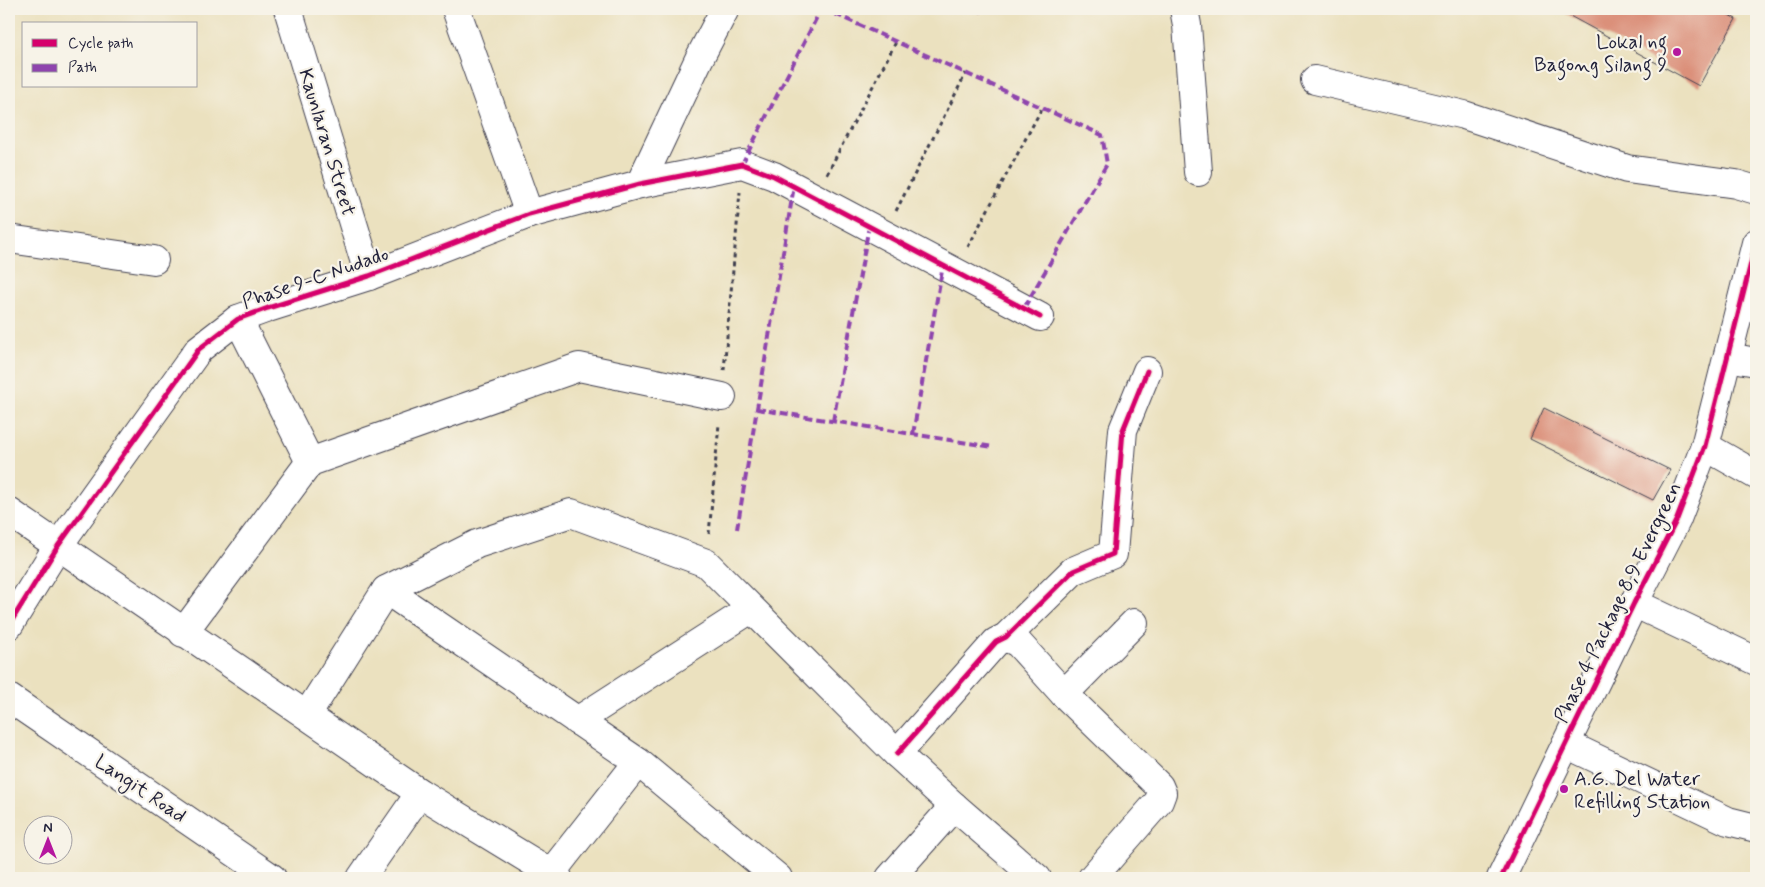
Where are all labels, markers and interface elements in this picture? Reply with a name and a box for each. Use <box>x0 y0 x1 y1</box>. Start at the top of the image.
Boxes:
legend <box>22 22 198 88</box>
place label: Lokal ng Bagong Silang 9 <box>1534 29 1667 81</box>
text: Cycle path <box>68 34 133 54</box>
marker: Lokal ng Bagong Silang 9 <box>1671 46 1683 58</box>
text: Path <box>68 58 97 78</box>
street label: Kaunlaran Street <box>291 65 362 219</box>
street label: Phase 9-C Nudado <box>239 241 392 316</box>
street label: Phase 4 Package 8,9 Evergreen <box>1548 478 1689 728</box>
street label: Langit Road <box>89 749 191 831</box>
place label: A.G. Del Water Refilling Station <box>1574 766 1710 818</box>
marker: A.G. Del Water Refilling Station <box>1558 783 1570 795</box>
north arrow <box>22 814 72 864</box>
text: N <box>43 819 53 837</box>

